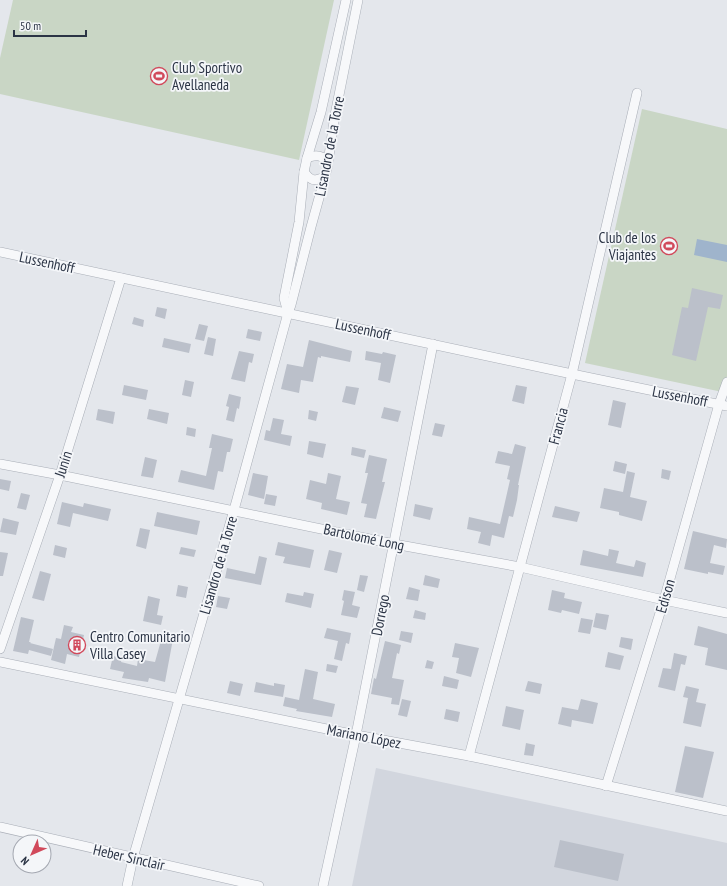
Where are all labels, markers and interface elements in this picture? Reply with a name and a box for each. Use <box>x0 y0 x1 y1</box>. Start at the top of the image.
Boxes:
scale bar <box>14 12 86 38</box>
text: 50 m <box>20 18 41 33</box>
place label: Club Sportivo Avellaneda <box>172 58 242 94</box>
sports icon: Club Sportivo Avellaneda <box>149 66 169 86</box>
street label: Lisandro de la Torre <box>310 94 348 198</box>
place label: Club de los Viajantes <box>599 228 656 264</box>
sports icon: Club de los Viajantes <box>659 236 679 256</box>
street label: Lussenhoff <box>18 247 78 277</box>
street label: Lussenhoff <box>334 314 394 344</box>
street label: Lussenhoff <box>651 381 710 411</box>
street label: Francia <box>544 405 572 447</box>
street label: Junín <box>50 448 76 481</box>
street label: Lisandro de la Torre <box>195 514 241 616</box>
street label: Bartolomé Long <box>322 519 406 555</box>
street label: Edison <box>651 577 679 615</box>
street label: Dorrego <box>367 593 393 637</box>
place label: Centro Comunitario Villa Casey <box>89 627 190 663</box>
building icon: Centro Comunitario Villa Casey <box>67 635 87 655</box>
street label: Mariano López <box>325 719 403 753</box>
north arrow <box>12 834 52 874</box>
street label: Heber Sinclair <box>91 840 167 875</box>
text: N <box>18 854 32 868</box>

